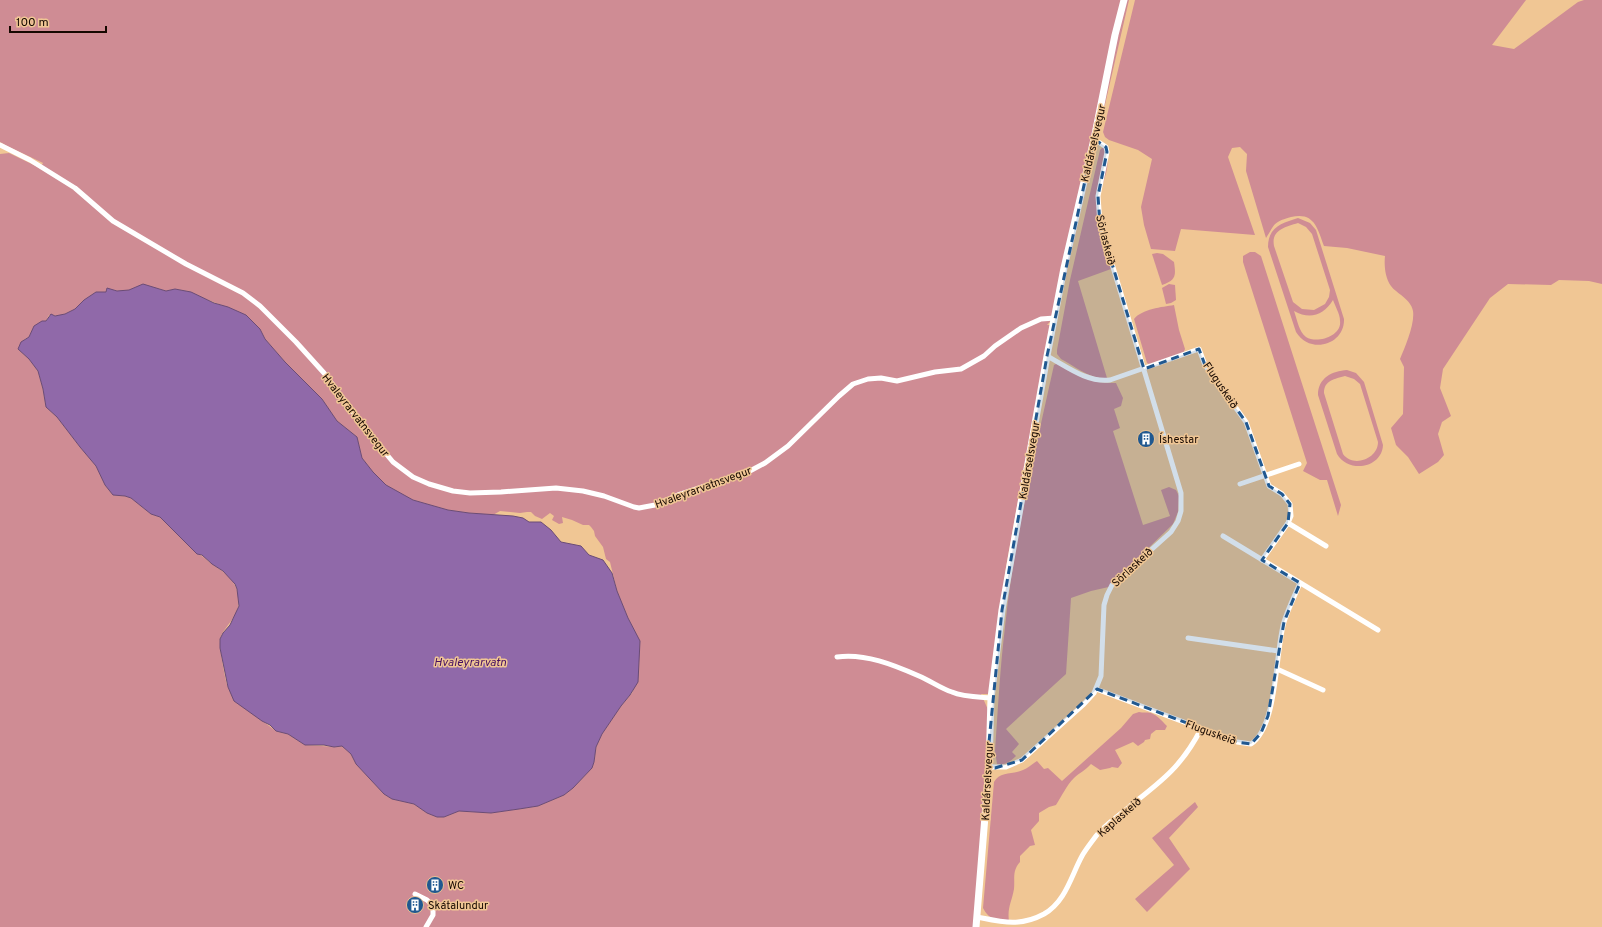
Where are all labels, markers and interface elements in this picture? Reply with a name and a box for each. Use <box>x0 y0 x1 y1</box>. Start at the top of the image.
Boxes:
scale bar <box>10 8 106 34</box>
text: 100 m <box>16 15 49 31</box>
street label: Kaldárselsvegur <box>1078 102 1110 183</box>
street label: Sörlaskeið <box>1092 214 1118 267</box>
street label: Fluguskeið <box>1200 360 1241 411</box>
street label: Hvaleyrarvatnsvegur <box>318 371 393 461</box>
street label: Kaldárselsvegur <box>1016 419 1044 500</box>
building icon: Íshestar <box>1136 429 1156 449</box>
place label: Íshestar <box>1159 432 1199 447</box>
street label: Hvaleyrarvatnsvegur <box>653 464 754 512</box>
street label: Sörlaskeið <box>1109 545 1156 590</box>
water label: Hvaleyrarvatn <box>434 655 507 671</box>
street label: Fluguskeið <box>1183 717 1238 749</box>
street label: Kaldárselsvegur <box>979 740 997 821</box>
street label: Kaplaskeið <box>1095 795 1144 841</box>
building icon: WC <box>425 875 445 895</box>
place label: WC <box>448 879 464 893</box>
building icon: Skátalundur <box>405 895 425 915</box>
place label: Skátalundur <box>428 899 489 913</box>

